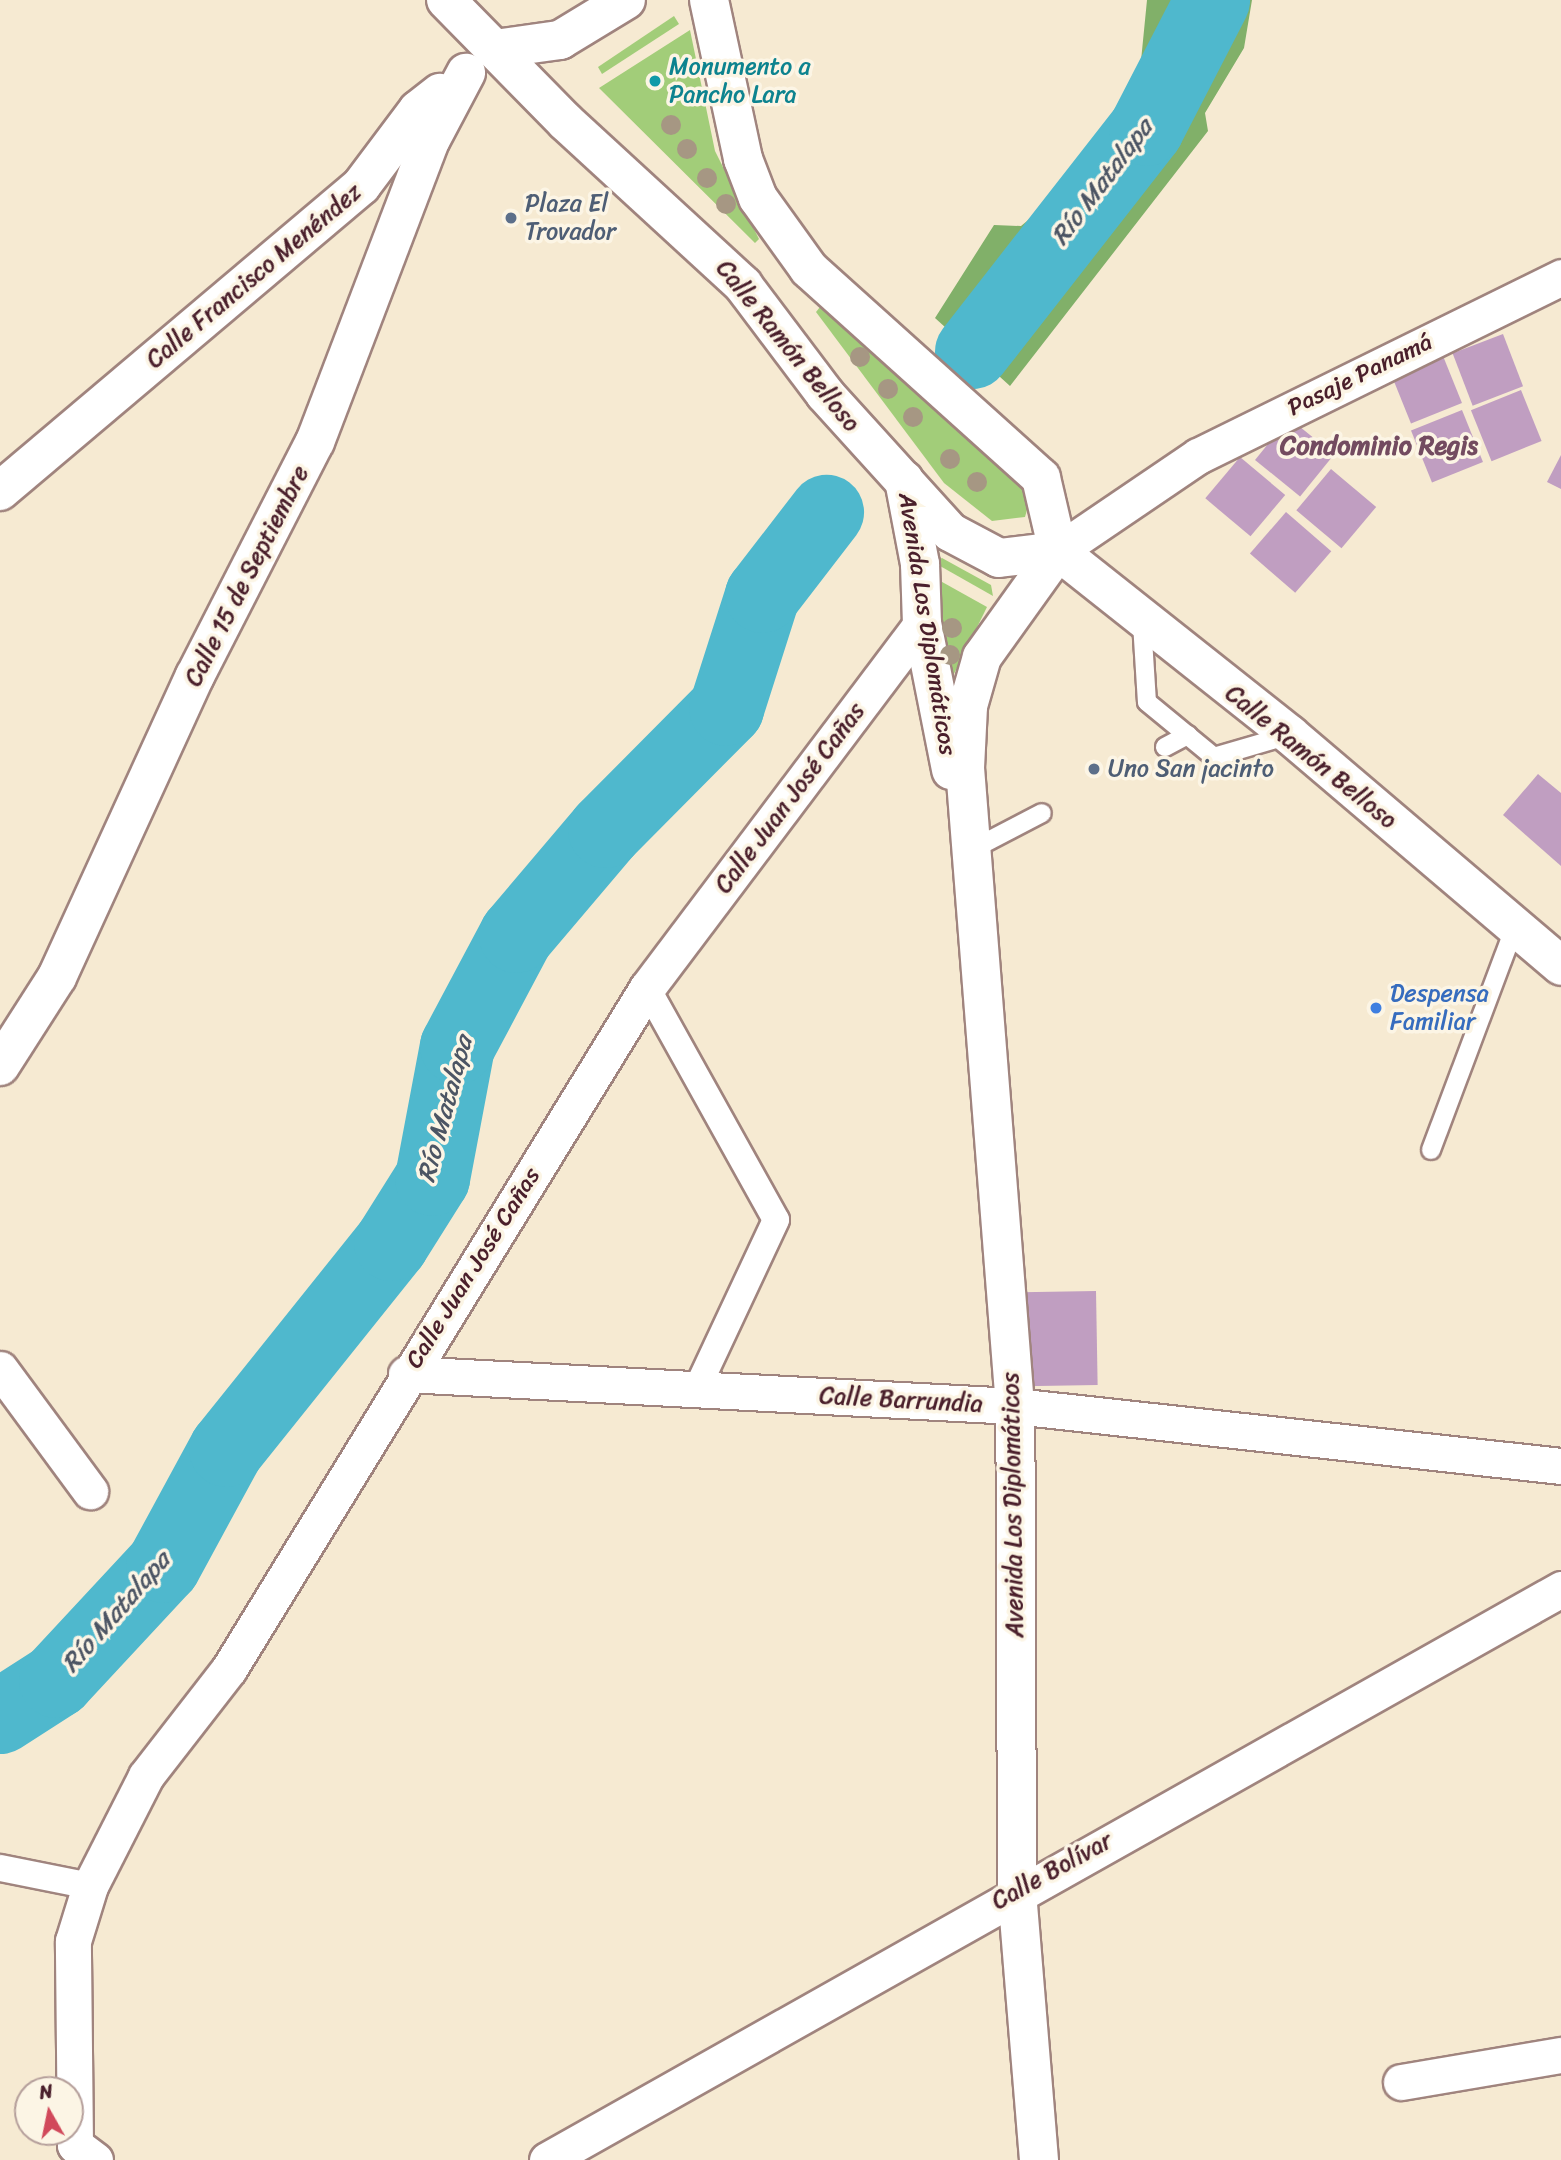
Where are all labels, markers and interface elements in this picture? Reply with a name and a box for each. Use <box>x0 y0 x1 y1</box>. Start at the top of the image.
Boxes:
place label: Monumento a Pancho Lara <box>669 53 811 109</box>
marker: Monumento a Pancho Lara <box>647 73 663 89</box>
water label: Río Matalapa <box>1045 113 1159 251</box>
street label: Calle Francisco Menéndez <box>140 177 368 375</box>
place label: Plaza El Trovador <box>525 190 616 246</box>
marker: Plaza El Trovador <box>503 210 519 226</box>
street label: Calle Ramón Belloso <box>710 255 866 437</box>
street label: Pasaje Panamá <box>1283 328 1437 422</box>
district label: Condominio Regis <box>1279 430 1479 462</box>
street label: Calle 15 de Septiembre <box>179 461 315 691</box>
street label: Avenida Los Diplomáticos <box>892 491 962 757</box>
street label: Calle Ramón Belloso <box>1220 679 1402 835</box>
street label: Calle Juan José Cañas <box>709 697 871 899</box>
place label: Uno San jacinto <box>1108 755 1275 783</box>
marker: Uno San jacinto <box>1086 761 1102 777</box>
place label: Despensa Familiar <box>1390 980 1489 1036</box>
marker: Despensa Familiar <box>1368 1000 1384 1016</box>
water label: Río Matalapa <box>411 1033 479 1185</box>
street label: Calle Juan José Cañas <box>400 1163 546 1373</box>
street label: Avenida Los Diplomáticos <box>996 1372 1030 1638</box>
street label: Calle Barrundia <box>819 1381 983 1419</box>
water label: Río Matalapa <box>55 1546 177 1678</box>
street label: Calle Bolívar <box>987 1826 1117 1916</box>
text: N <box>37 2074 55 2109</box>
north arrow <box>14 2076 84 2146</box>

